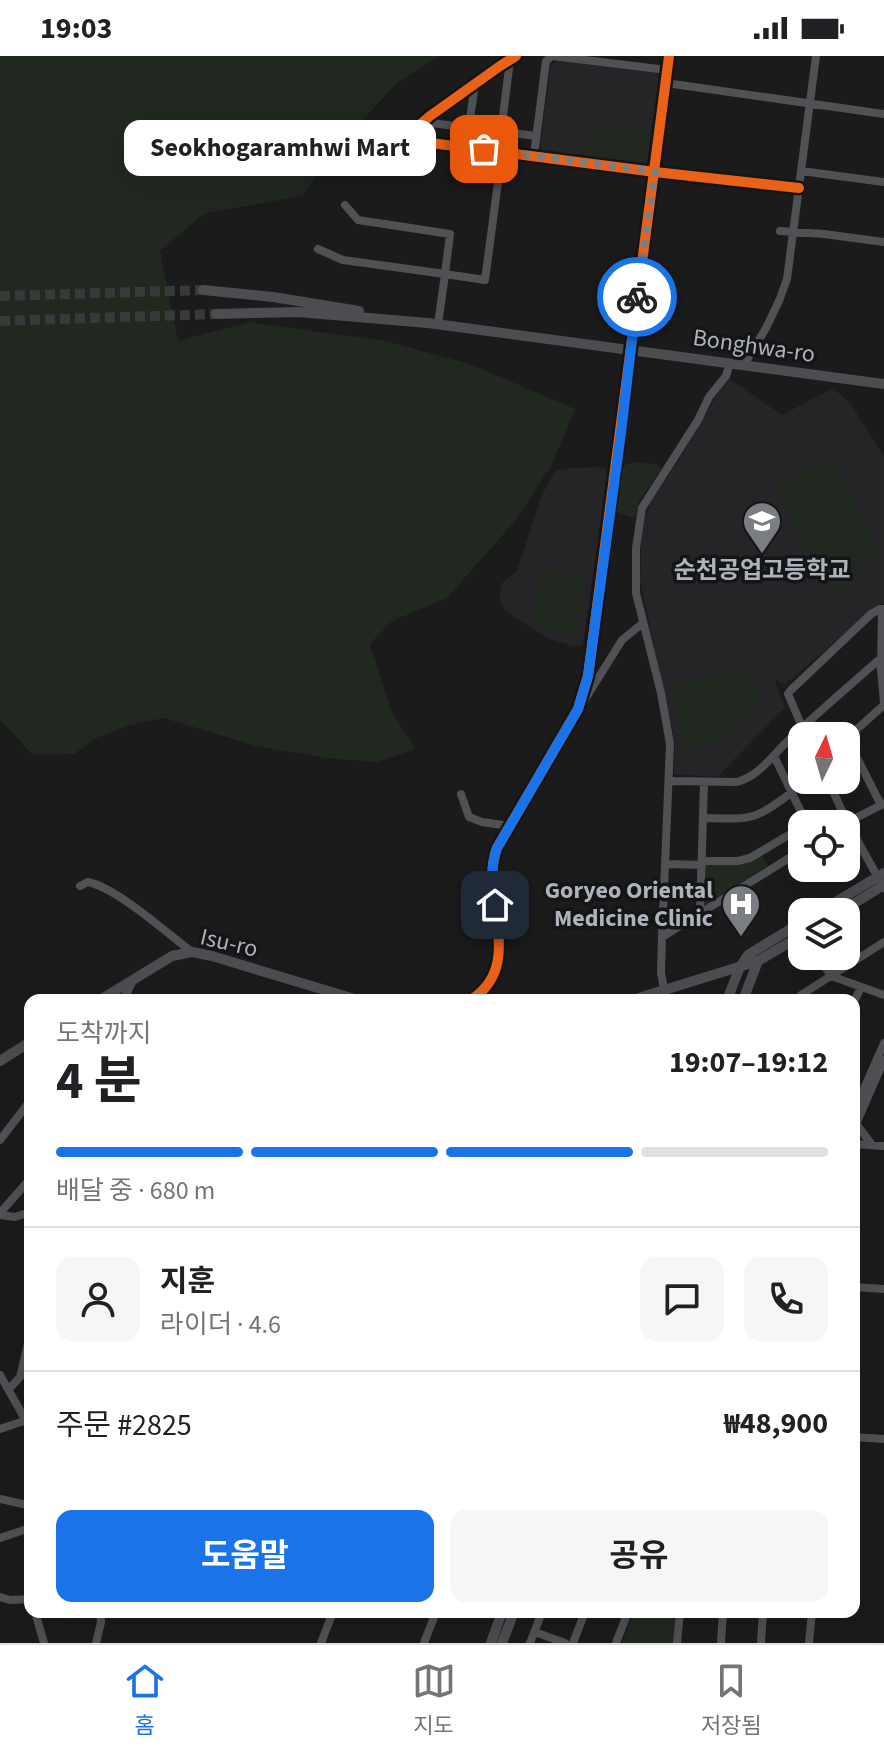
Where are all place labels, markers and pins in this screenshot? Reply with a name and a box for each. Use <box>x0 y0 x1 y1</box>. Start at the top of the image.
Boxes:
pin <box>450 115 518 183</box>
callout: Seokhogaramhwi Mart <box>124 121 436 177</box>
school or university icon: 순천공업고등학교 <box>741 500 783 555</box>
place label: 순천공업고등학교 <box>674 553 850 588</box>
pin <box>461 871 529 939</box>
place label: Goryeo Oriental Medicine Clinic <box>545 873 713 936</box>
hospital icon: Goryeo Oriental Medicine Clinic <box>720 883 762 938</box>

